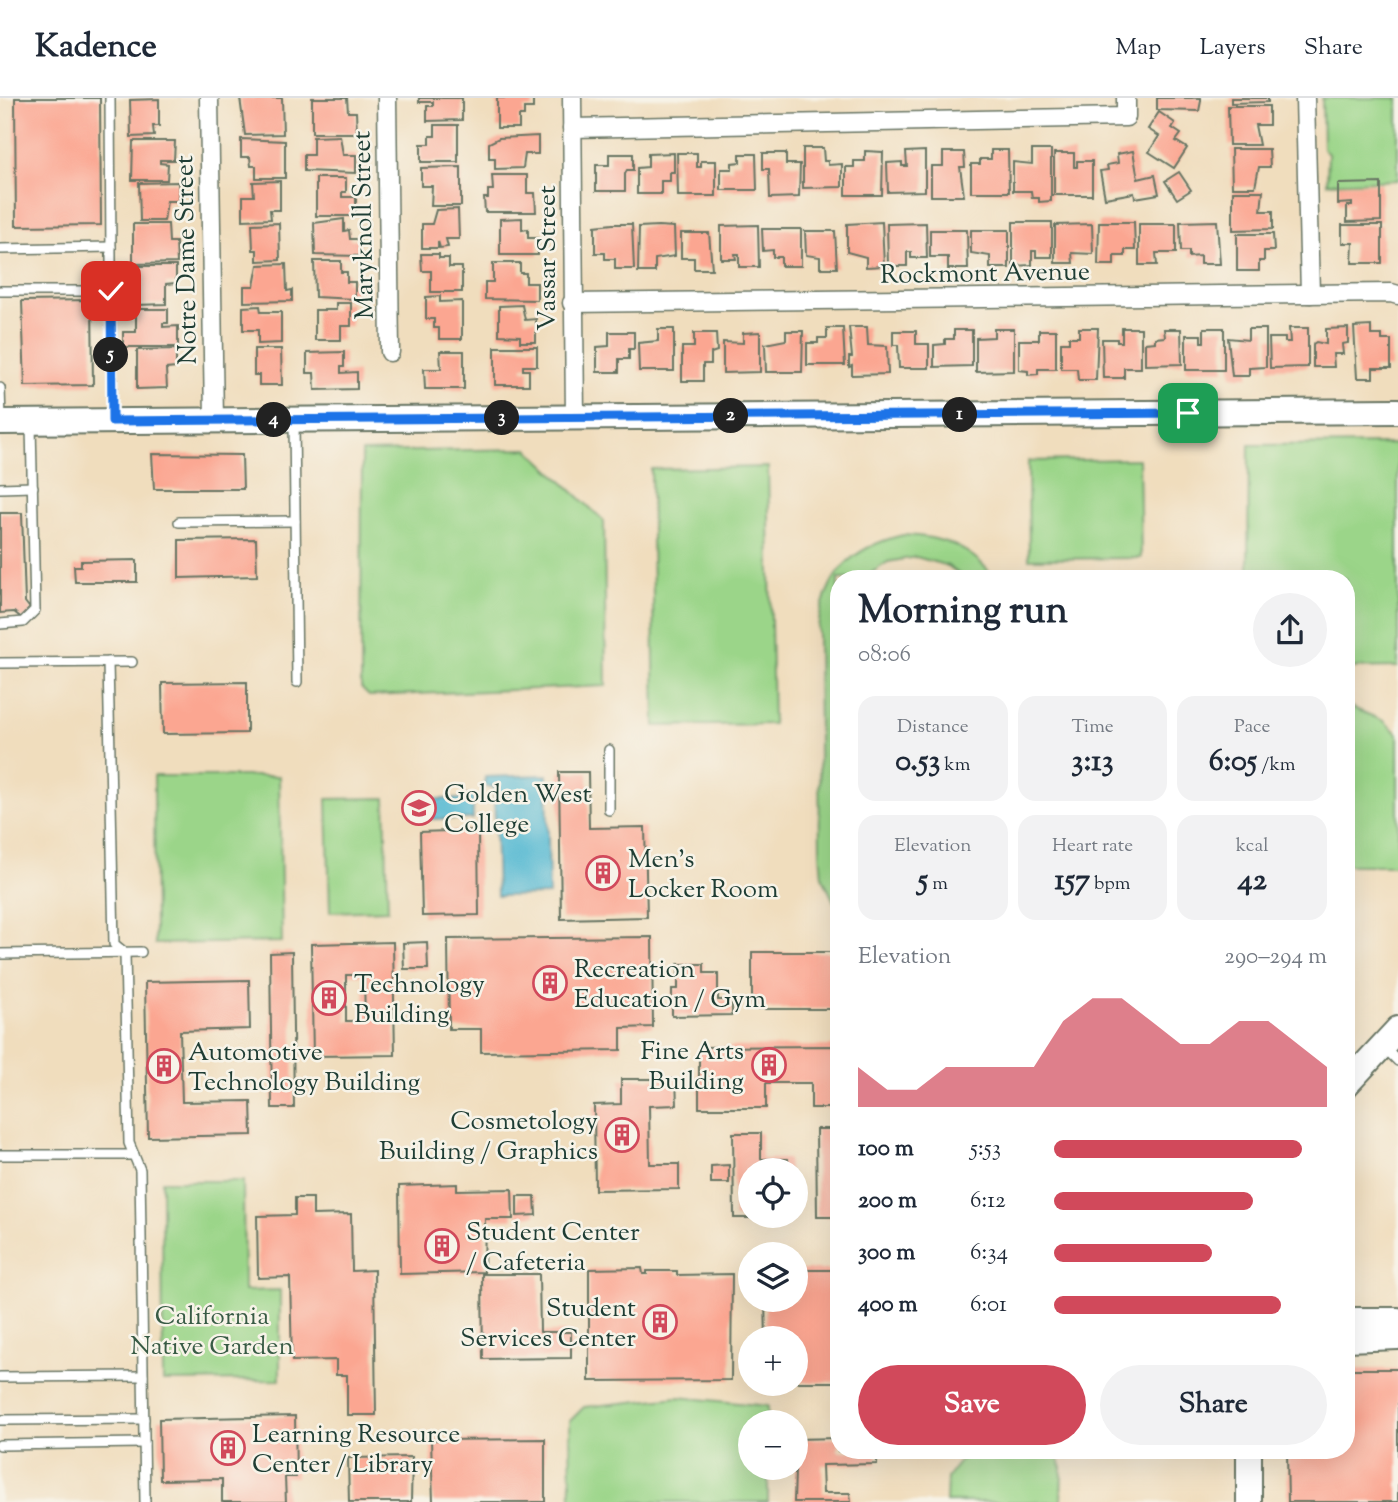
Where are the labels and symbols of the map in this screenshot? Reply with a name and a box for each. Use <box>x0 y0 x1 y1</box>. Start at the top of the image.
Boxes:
street label: Maryknoll Street <box>344 130 385 320</box>
street label: Notre Dame Street <box>167 155 208 365</box>
street label: Vassar Street <box>530 185 567 331</box>
street label: Rockmont Avenue <box>880 254 1090 295</box>
pin <box>81 261 141 321</box>
pin: 5 <box>94 338 128 372</box>
pin <box>1158 383 1218 443</box>
pin: 2 <box>714 398 748 434</box>
pin: 1 <box>942 398 978 432</box>
pin: 3 <box>484 400 520 436</box>
pin: 4 <box>256 402 292 438</box>
place label: Golden West College <box>444 777 591 844</box>
school or university icon: Golden West College <box>400 789 438 827</box>
place label: Men's Locker Room <box>628 842 778 909</box>
building icon: Men's Locker Room <box>584 854 622 892</box>
place label: Recreation Education / Gym <box>574 952 766 1019</box>
building icon: Recreation Education / Gym <box>531 964 569 1002</box>
place label: Technology Building <box>354 967 485 1034</box>
building icon: Technology Building <box>310 979 348 1017</box>
place label: Fine Arts Building <box>640 1034 744 1101</box>
place label: Automotive Technology Building <box>188 1035 420 1102</box>
building icon: Fine Arts Building <box>750 1046 788 1084</box>
building icon: Automotive Technology Building <box>145 1047 183 1085</box>
place label: Cosmetology Building / Graphics <box>379 1104 598 1171</box>
building icon: Cosmetology Building / Graphics <box>603 1116 641 1154</box>
place label: Student Center / Cafeteria <box>466 1215 640 1282</box>
building icon: Student Center / Cafeteria <box>423 1227 461 1265</box>
place label: Student Services Center <box>460 1291 636 1358</box>
park label: California Native Garden <box>130 1299 294 1366</box>
building icon: Student Services Center <box>641 1303 679 1341</box>
place label: Learning Resource Center / Library <box>252 1417 460 1484</box>
building icon: Learning Resource Center / Library <box>209 1429 247 1467</box>

